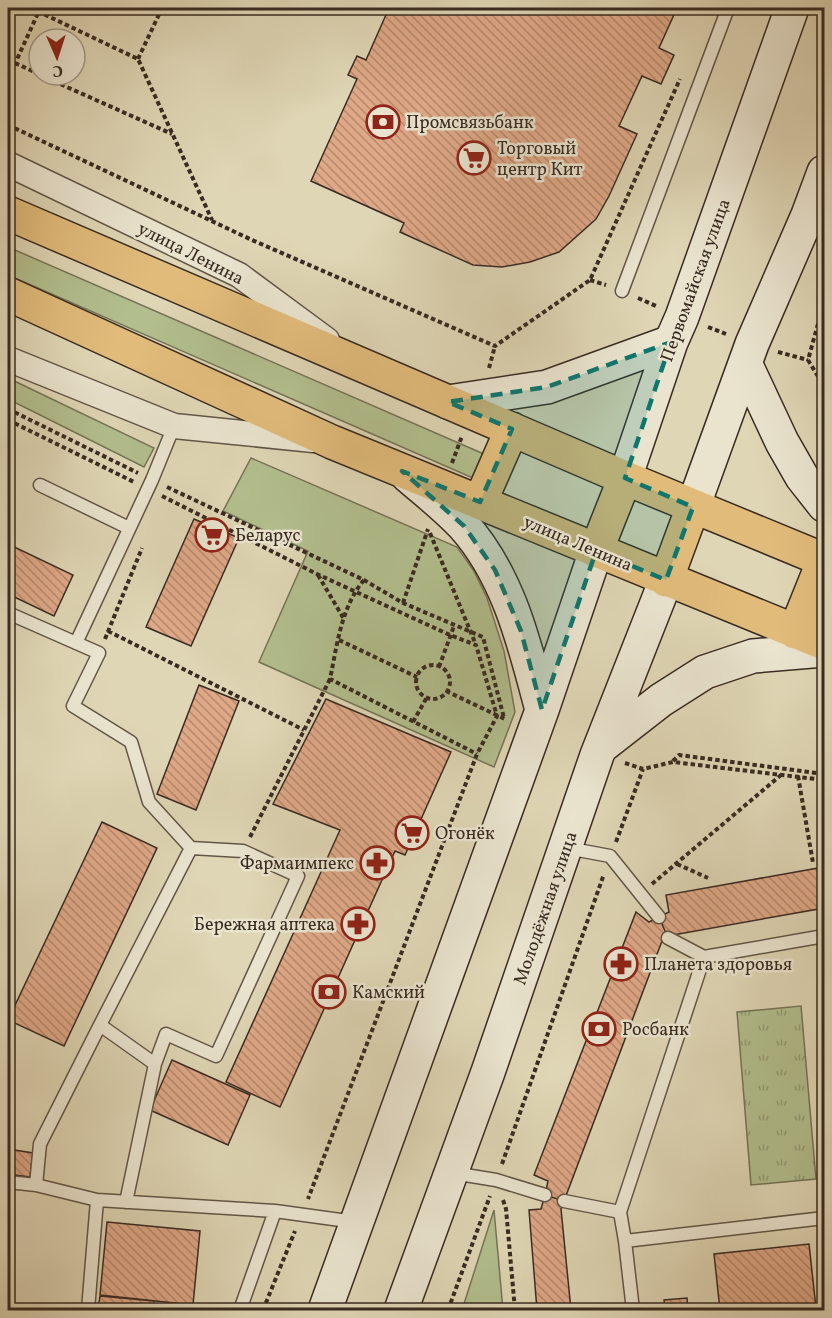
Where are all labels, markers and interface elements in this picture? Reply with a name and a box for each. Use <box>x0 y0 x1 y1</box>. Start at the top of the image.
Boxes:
north arrow <box>27 27 87 87</box>
text: С <box>52 59 63 81</box>
bank icon: Промсвязьбанк <box>365 104 401 140</box>
place label: Промсвязьбанк <box>406 111 534 136</box>
place label: Торговый центр Кит <box>497 137 583 183</box>
supermarket icon: Торговый центр Кит <box>456 140 492 176</box>
street label: Первомайская улица <box>655 195 738 366</box>
street label: улица Ленина <box>133 217 248 292</box>
street label: улица Ленина <box>519 510 636 579</box>
supermarket icon: Беларус <box>194 517 230 553</box>
place label: Беларус <box>235 524 301 549</box>
supermarket icon: Огонёк <box>394 815 430 851</box>
place label: Огонёк <box>435 822 495 847</box>
street label: Молодёжная улица <box>508 828 584 989</box>
pharmacy icon: Фармаимпекс <box>359 845 395 881</box>
place label: Фармаимпекс <box>240 852 354 877</box>
pharmacy icon: Бережная аптека <box>340 906 376 942</box>
place label: Бережная аптека <box>194 913 335 938</box>
pharmacy icon: Планета здоровья <box>603 946 639 982</box>
place label: Планета здоровья <box>644 953 792 978</box>
bank icon: Камский <box>311 974 347 1010</box>
place label: Камский <box>352 981 425 1006</box>
bank icon: Росбанк <box>581 1011 617 1047</box>
place label: Росбанк <box>622 1018 689 1043</box>

